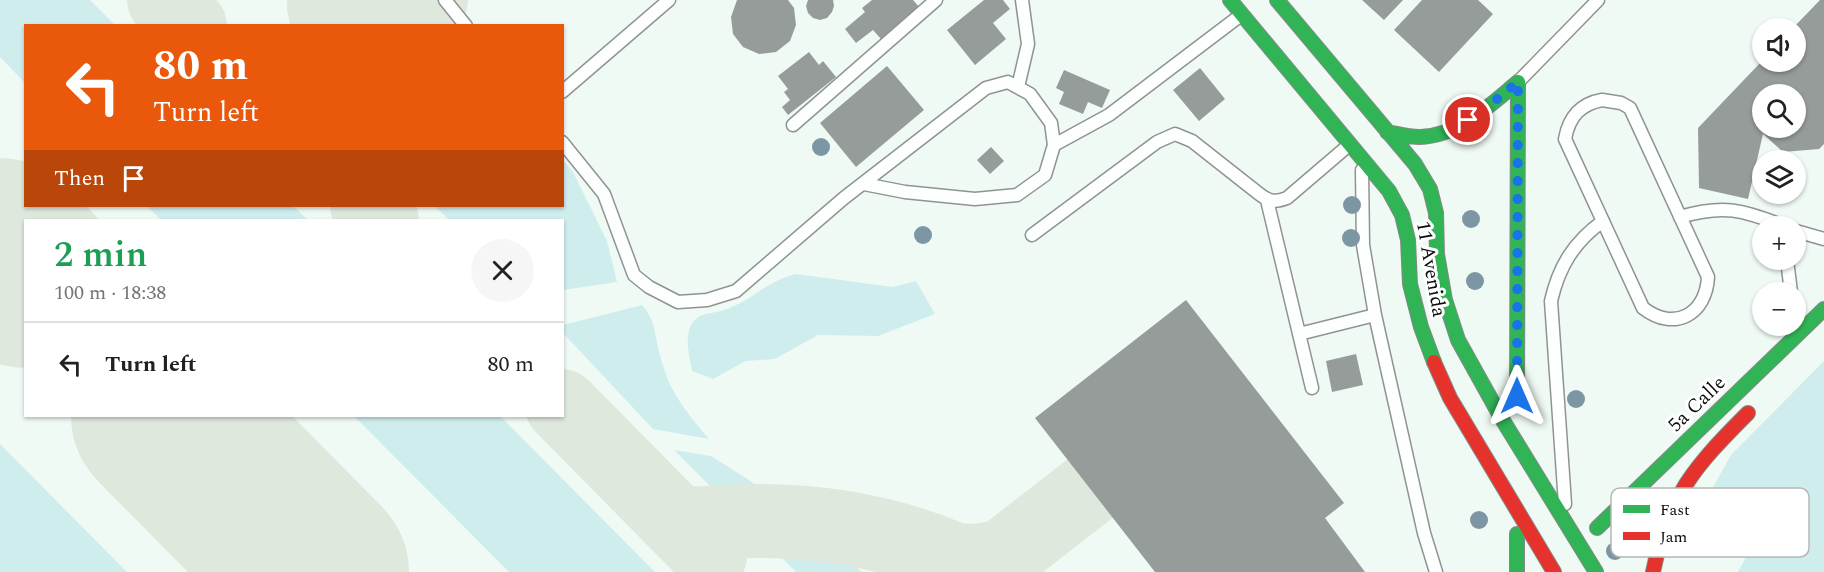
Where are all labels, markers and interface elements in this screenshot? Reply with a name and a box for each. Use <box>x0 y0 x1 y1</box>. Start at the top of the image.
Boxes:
map controls <box>1752 18 1806 336</box>
button: sound <box>1752 18 1806 72</box>
text: 80 m <box>153 35 248 98</box>
icon: left <box>54 48 132 126</box>
button: search <box>1752 84 1806 138</box>
text: Turn left <box>153 92 259 134</box>
pin <box>1442 94 1493 145</box>
icon: arrive <box>1451 103 1484 136</box>
button: layers <box>1752 150 1806 204</box>
text: Then <box>54 162 105 195</box>
icon: arrive <box>117 162 150 195</box>
button: + <box>1752 216 1806 270</box>
street label: 11 Avenida <box>1408 219 1454 320</box>
text: 2 min <box>54 228 147 283</box>
button: close <box>471 239 534 302</box>
text: 100 m · 18:38 <box>54 278 166 308</box>
button: − <box>1752 282 1806 336</box>
icon: left <box>54 348 87 381</box>
text: Turn left <box>105 348 197 381</box>
text: 80 m <box>488 348 534 381</box>
position arrow <box>1485 364 1549 428</box>
street label: 5a Calle <box>1661 369 1733 439</box>
legend <box>1611 488 1809 557</box>
text: Fast <box>1660 498 1690 522</box>
text: Jam <box>1660 525 1688 549</box>

